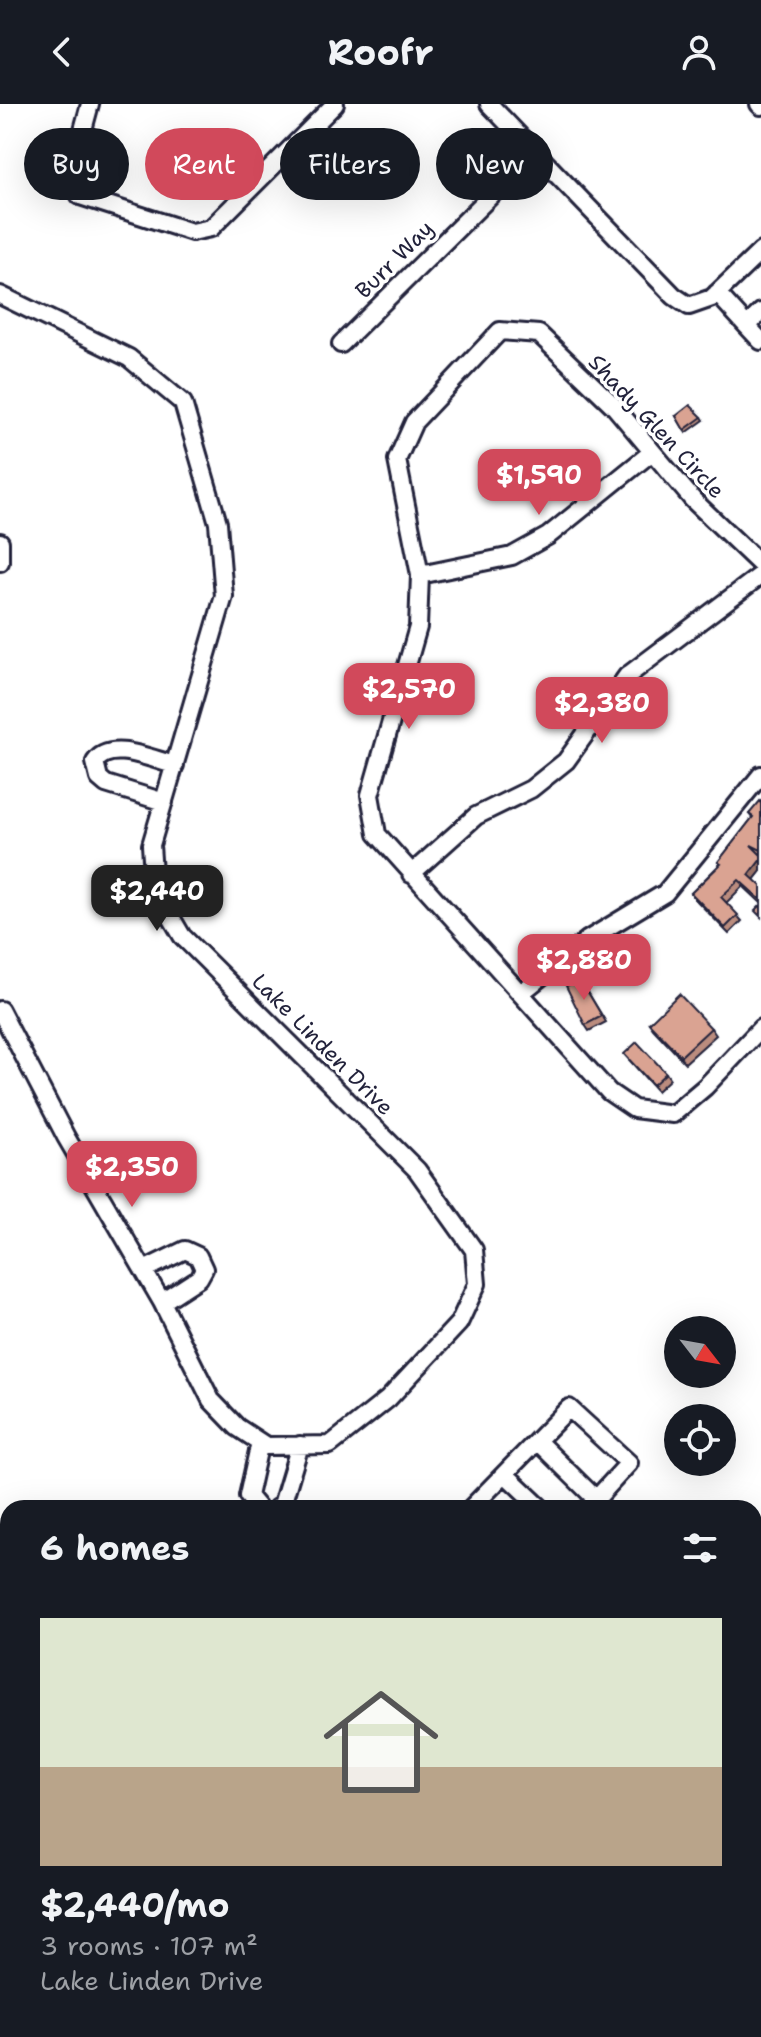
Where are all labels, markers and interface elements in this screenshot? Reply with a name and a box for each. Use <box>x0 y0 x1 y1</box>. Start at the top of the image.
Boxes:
text: Roofr <box>328 28 433 77</box>
icon: back <box>40 30 84 74</box>
icon: person <box>677 30 721 74</box>
chip: Buy <box>24 128 129 200</box>
chip: Rent <box>145 128 264 200</box>
chip: Filters <box>280 128 420 200</box>
chip: New <box>436 128 553 200</box>
street label: Burr Way <box>349 214 440 305</box>
street label: Shady Glen Circle <box>582 348 731 505</box>
pin: $1,590 <box>474 449 604 517</box>
text: $1,590 <box>496 457 582 492</box>
pin: $2,570 <box>344 663 474 731</box>
text: $2,570 <box>362 671 456 706</box>
pin: $2,380 <box>537 677 667 745</box>
text: $2,380 <box>554 685 650 720</box>
pin: $2,440 <box>92 865 222 933</box>
text: $2,440 <box>109 873 205 908</box>
pin: $2,880 <box>519 934 649 1002</box>
text: $2,880 <box>536 942 632 977</box>
street label: Lake Linden Drive <box>246 967 400 1121</box>
pin: $2,350 <box>67 1141 197 1209</box>
text: $2,350 <box>85 1149 179 1184</box>
north arrow <box>664 1316 736 1388</box>
map controls <box>664 1316 736 1476</box>
button: locate <box>664 1404 736 1476</box>
text: 6 homes <box>40 1525 189 1571</box>
icon: filters <box>678 1526 722 1570</box>
icon: home <box>309 1670 453 1814</box>
text: $2,440/mo <box>40 1882 230 1928</box>
text: 3 rooms · 107 m² <box>40 1928 258 1963</box>
text: Lake Linden Drive <box>40 1963 263 1998</box>

